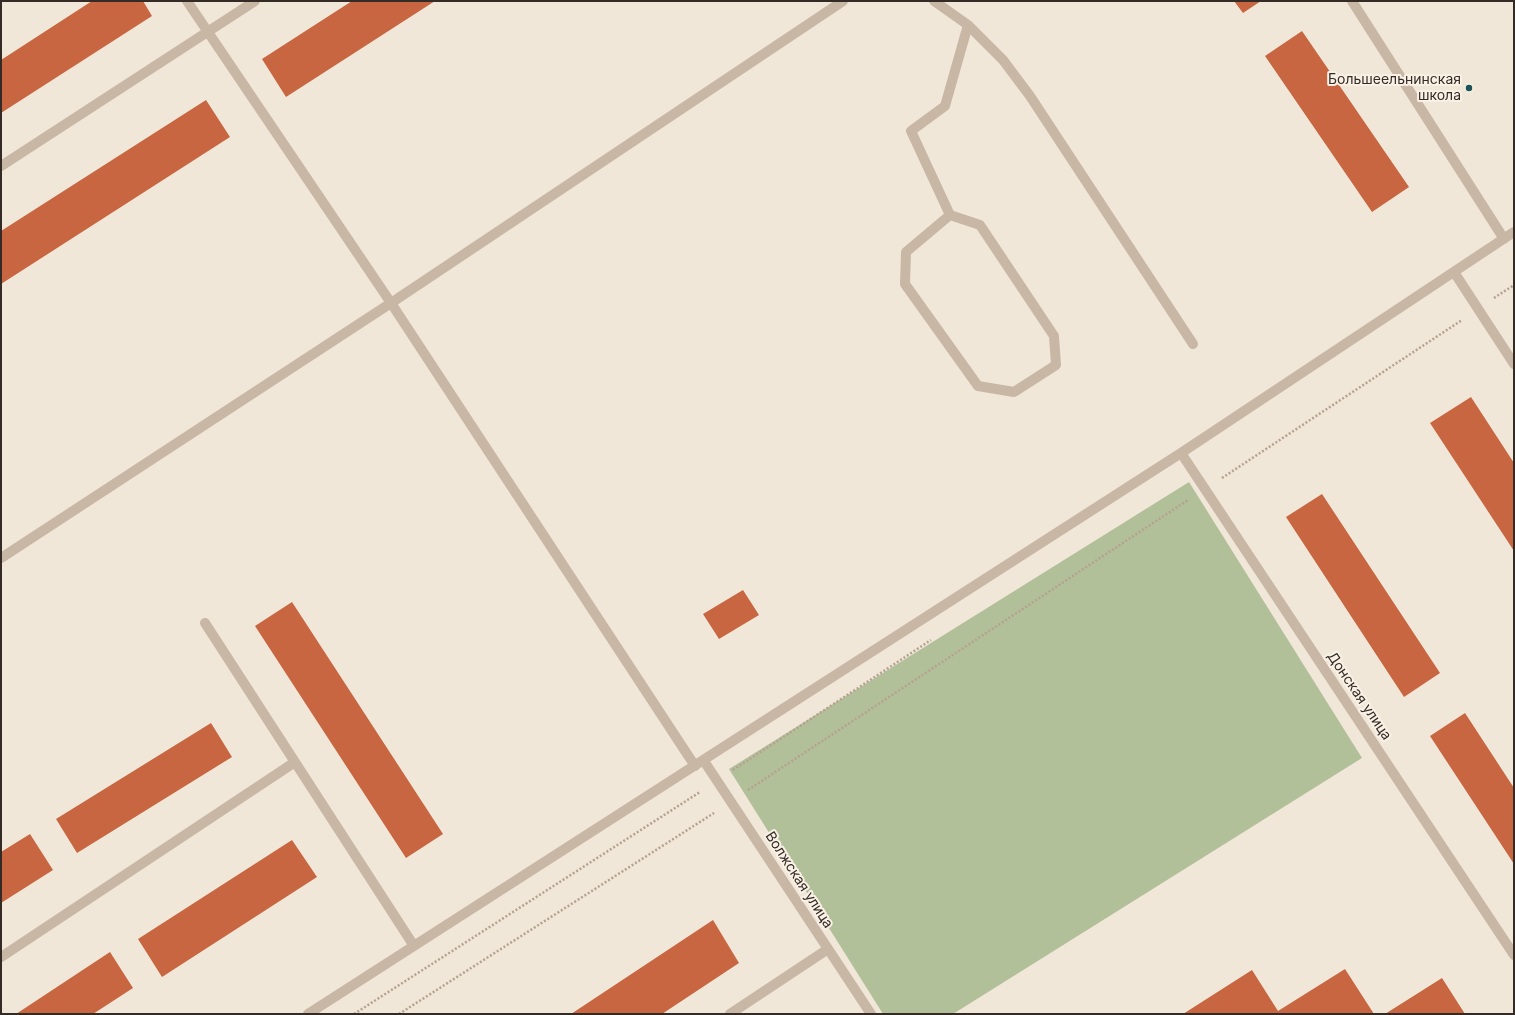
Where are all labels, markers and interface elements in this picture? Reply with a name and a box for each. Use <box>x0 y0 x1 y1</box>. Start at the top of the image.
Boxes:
place label: Большеельнинская школа <box>1328 72 1461 104</box>
marker: Большеельнинская школа <box>1464 83 1474 93</box>
street label: Донская улица <box>1323 649 1395 743</box>
street label: Волжская улица <box>762 829 836 931</box>

